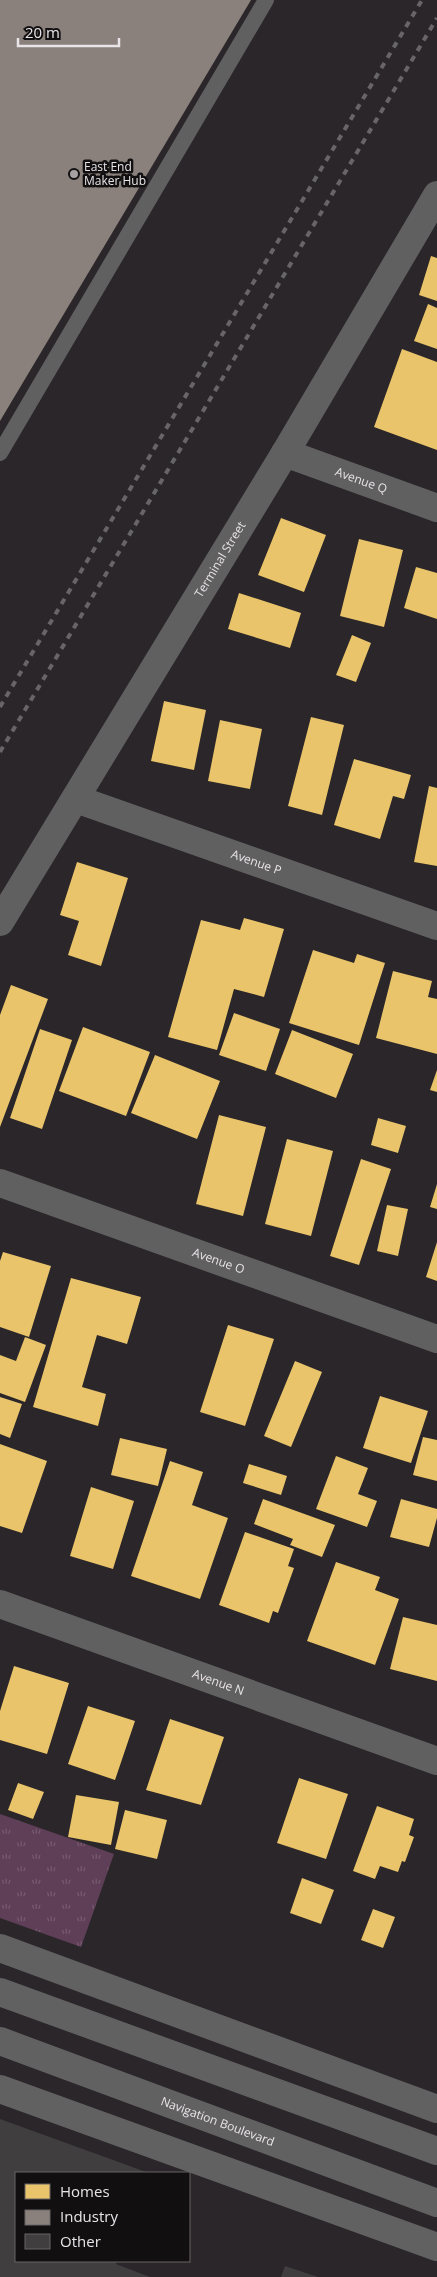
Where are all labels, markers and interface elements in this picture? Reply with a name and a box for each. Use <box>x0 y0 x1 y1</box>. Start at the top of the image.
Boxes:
scale bar <box>18 15 119 47</box>
text: 20 m <box>25 22 60 42</box>
place label: East End Maker Hub <box>84 158 146 189</box>
marker: East End Maker Hub <box>68 168 80 180</box>
street label: Avenue Q <box>333 463 390 497</box>
street label: Terminal Street <box>190 518 249 601</box>
street label: Avenue P <box>229 845 284 879</box>
street label: Avenue O <box>190 1243 247 1278</box>
street label: Avenue N <box>190 1665 247 1699</box>
street label: Navigation Boulevard <box>158 2092 277 2150</box>
legend <box>15 2172 190 2262</box>
text: Homes <box>60 2181 110 2201</box>
text: Industry <box>60 2206 118 2226</box>
text: Other <box>60 2231 101 2251</box>

